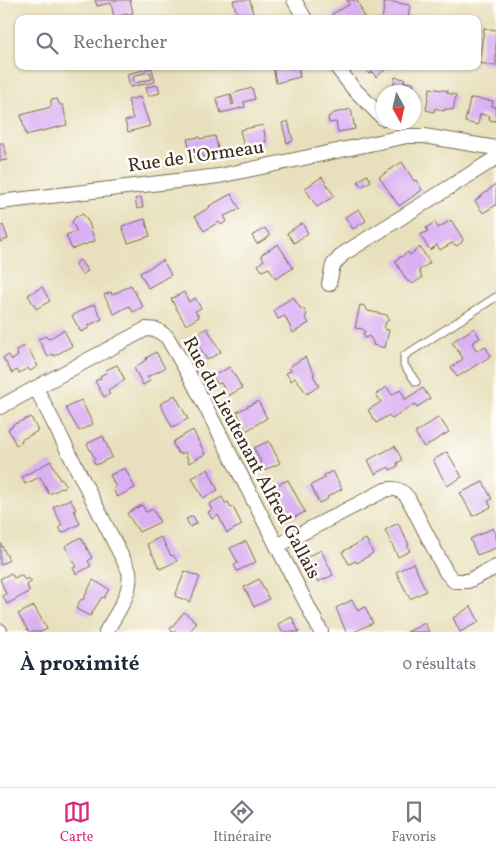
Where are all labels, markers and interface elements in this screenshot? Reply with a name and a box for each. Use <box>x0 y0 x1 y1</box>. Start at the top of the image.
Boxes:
search box <box>15 15 481 70</box>
icon: search <box>33 29 61 57</box>
text: Rechercher <box>73 30 167 56</box>
north arrow <box>376 85 421 130</box>
street label: Rue de l'Ormeau <box>126 135 266 179</box>
street label: Rue du Lieutenant Alfred Gallais <box>176 332 326 584</box>
text: À proximité <box>20 650 139 679</box>
text: 0 résultats <box>402 654 476 676</box>
tab: Carte <box>60 798 93 847</box>
tab: Itinéraire <box>213 798 272 847</box>
tab: Favoris <box>392 798 436 847</box>

